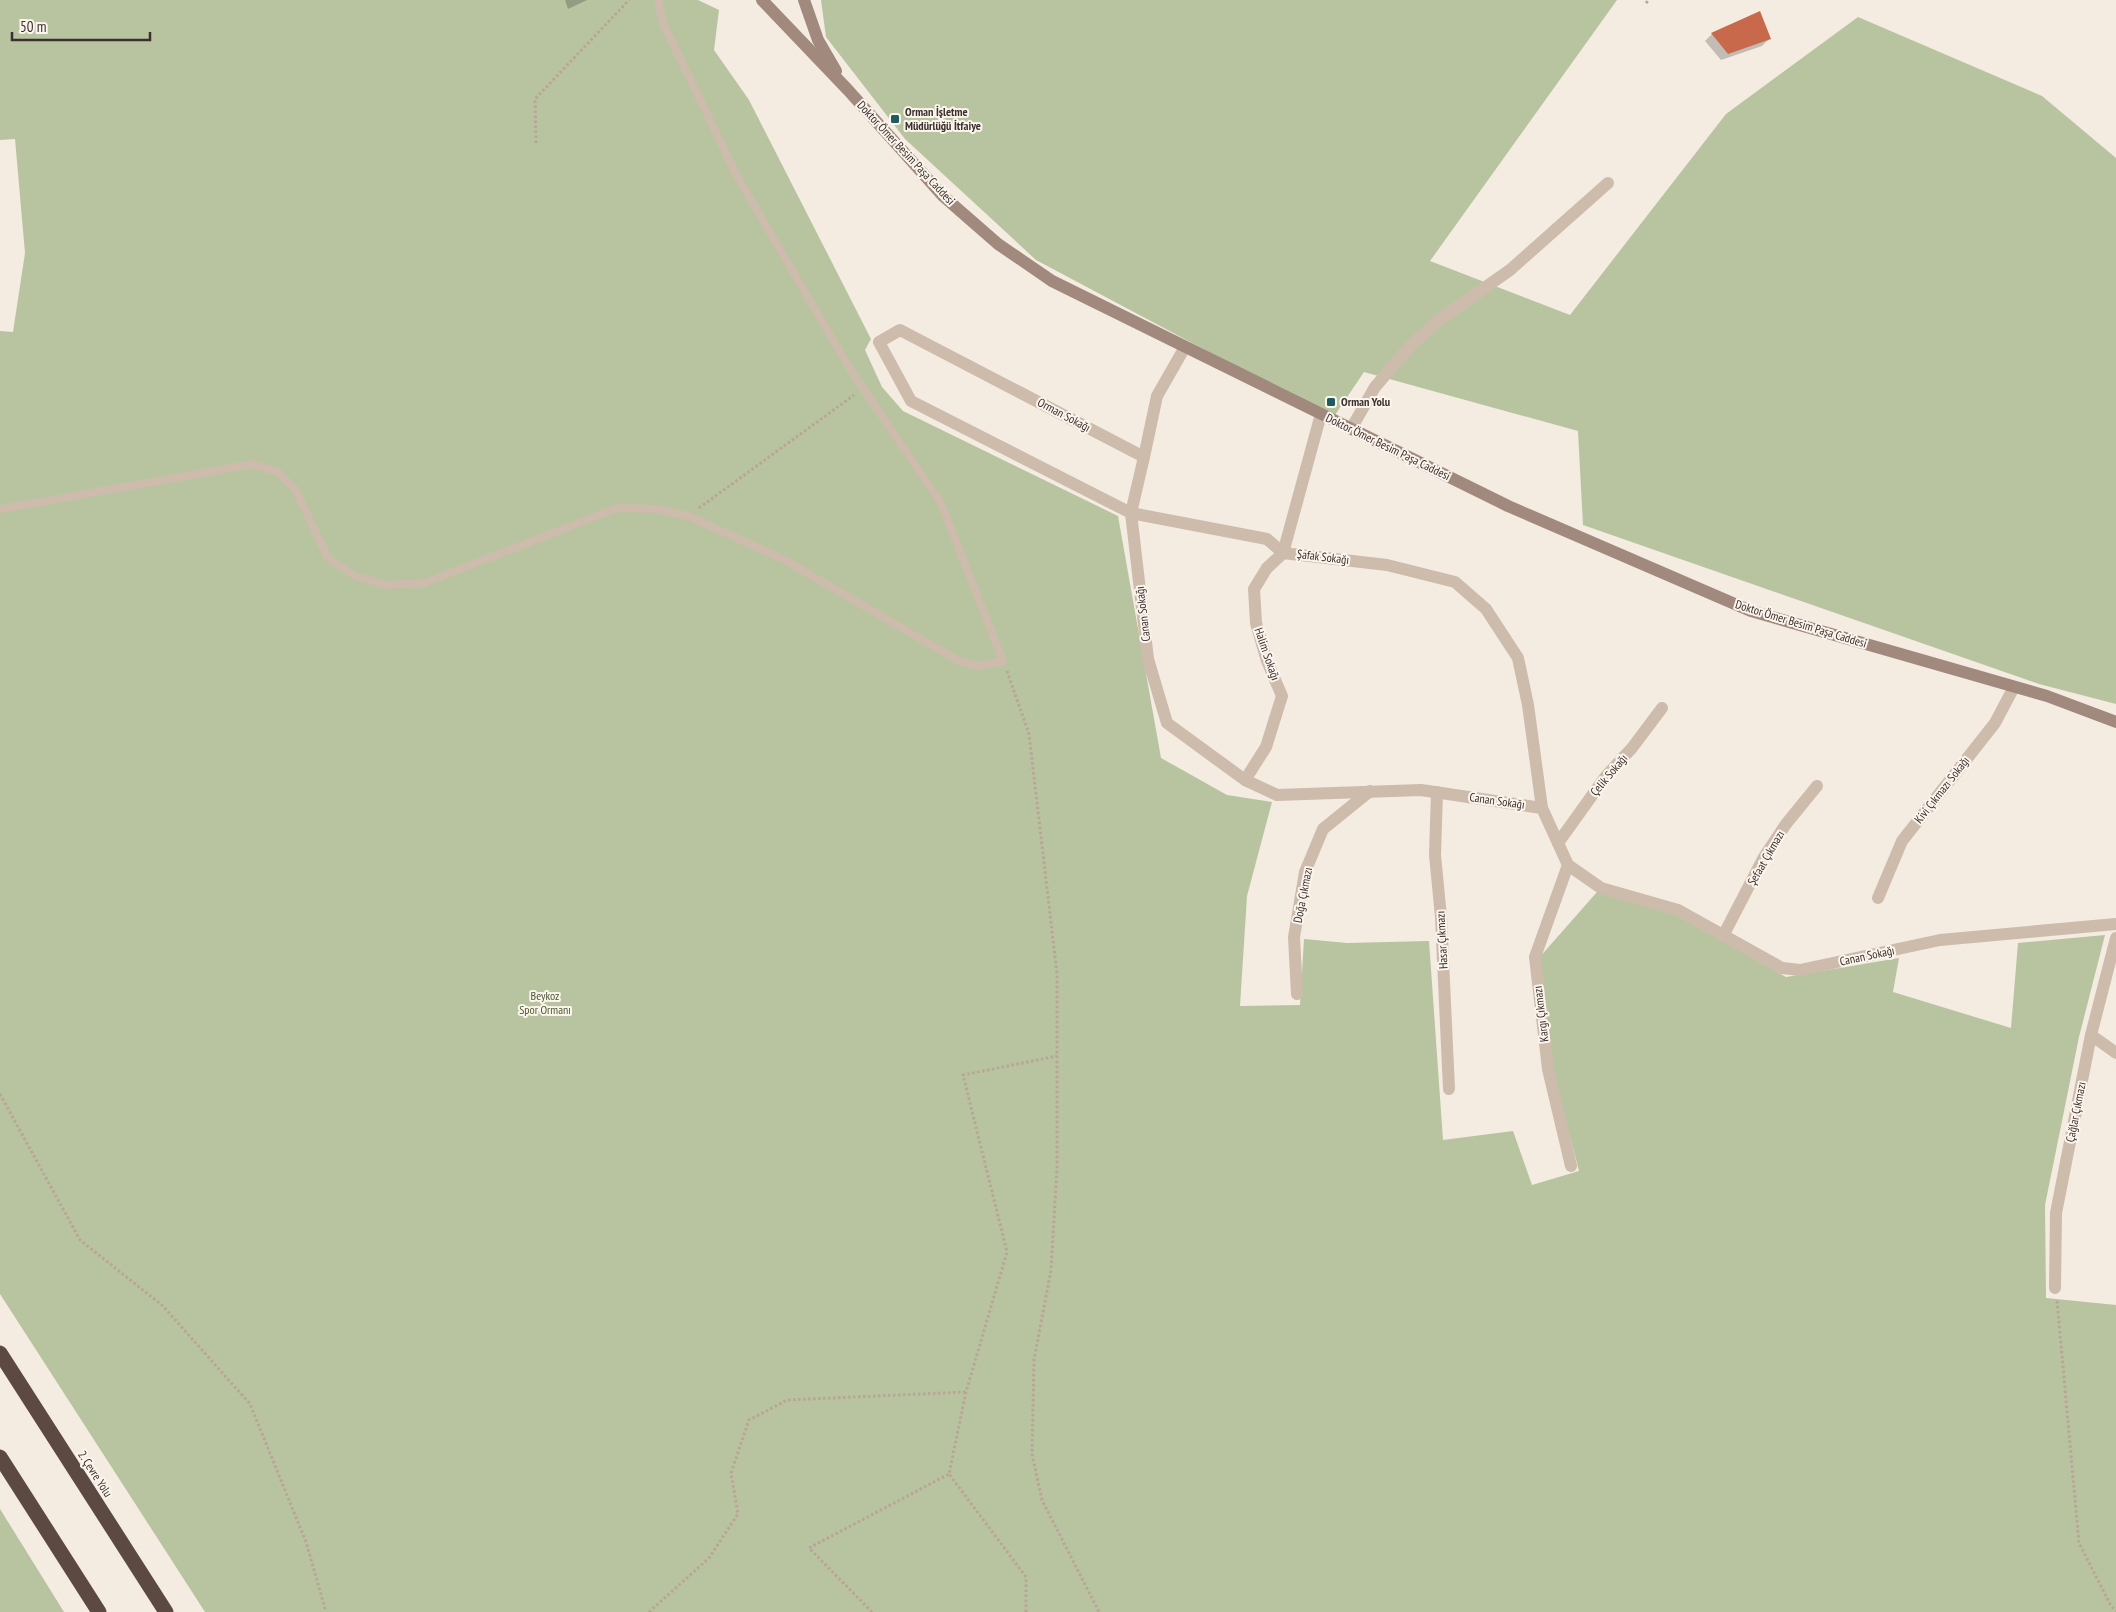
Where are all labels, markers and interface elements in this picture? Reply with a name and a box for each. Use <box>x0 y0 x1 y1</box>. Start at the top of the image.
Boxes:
scale bar <box>12 10 150 42</box>
text: 50 m <box>20 17 46 36</box>
street label: Doktor Ömer Besim Paşa Caddesi <box>854 98 958 208</box>
place label: Orman İşletme Müdürlüğü İtfaiye <box>905 104 981 133</box>
marker: Orman İşletme Müdürlüğü İtfaiye <box>889 113 901 125</box>
street label: Orman Sokağı <box>1035 394 1093 435</box>
place label: Orman Yolu <box>1341 394 1390 409</box>
marker: Orman Yolu <box>1325 396 1337 408</box>
street label: Doktor Ömer Besim Paşa Caddesi <box>1324 410 1453 483</box>
street label: Şafak Sokağı <box>1296 546 1350 567</box>
street label: Canan Sokağı <box>1132 586 1153 643</box>
street label: Doktor Ömer Besim Paşa Caddesi <box>1734 596 1869 651</box>
street label: Halim Sokağı <box>1251 626 1283 682</box>
street label: Çelik Sokağı <box>1587 751 1630 799</box>
street label: Kivi Çıkmazı Sokağı <box>1911 753 1972 826</box>
street label: Canan Sokağı <box>1468 789 1526 812</box>
street label: Şefaat Çıkmazı <box>1744 828 1787 888</box>
street label: Doğa Çıkmazı <box>1290 866 1315 924</box>
street label: Hasar Çıkmazı <box>1432 911 1451 969</box>
street label: Canan Sokağı <box>1838 942 1896 969</box>
street label: Kargı Çıkmazı <box>1530 985 1551 1043</box>
park label: Beykoz Spor Ormanı <box>519 988 571 1017</box>
street label: Çağlar Çıkmazı <box>2062 1081 2089 1143</box>
street label: 2. Çevre Yolu <box>75 1448 116 1500</box>

